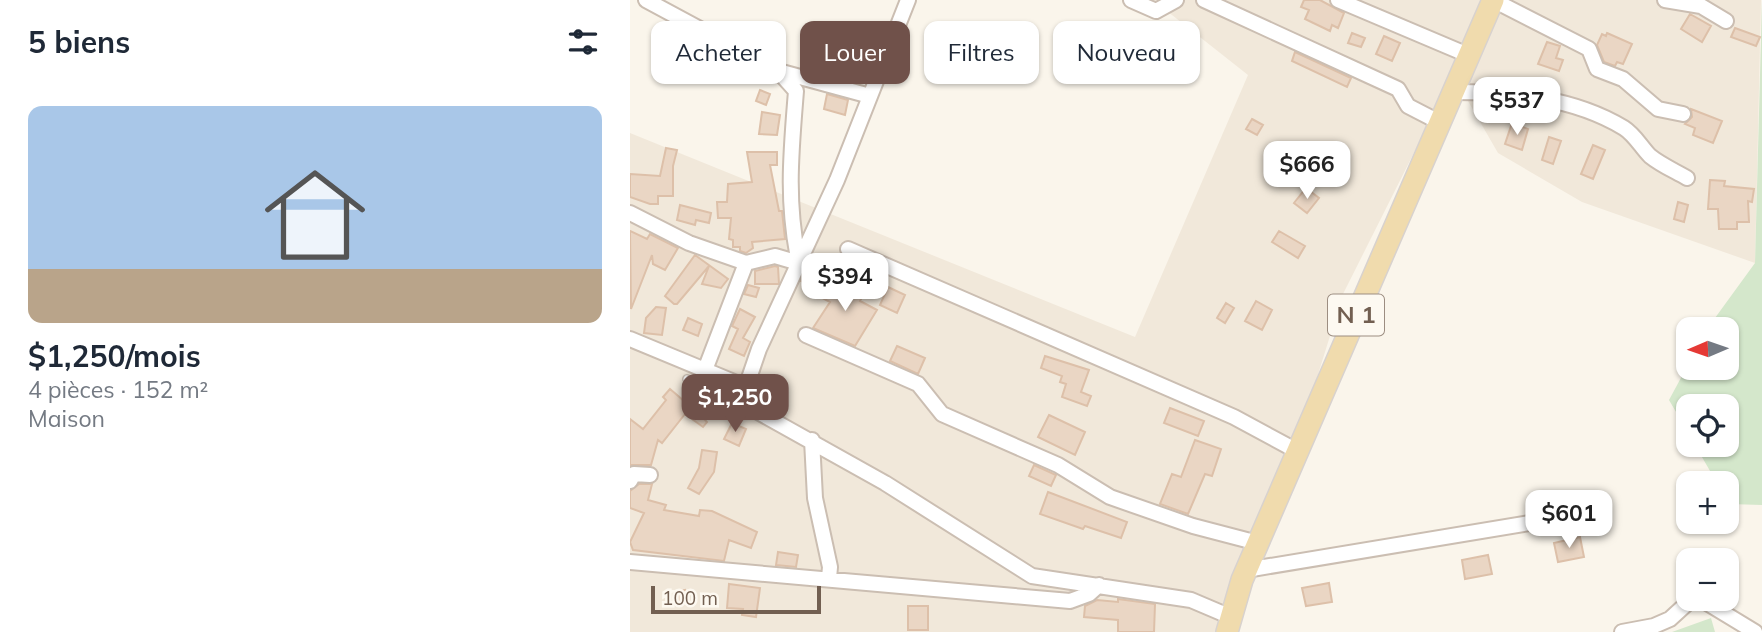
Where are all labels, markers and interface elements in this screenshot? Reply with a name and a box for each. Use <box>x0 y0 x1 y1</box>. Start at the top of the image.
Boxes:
chip: Acheter <box>651 21 786 84</box>
chip: Louer <box>800 21 910 84</box>
chip: Filtres <box>924 21 1039 84</box>
chip: Nouveau <box>1053 21 1200 84</box>
text: 5 biens <box>28 23 130 61</box>
icon: filters <box>564 23 602 61</box>
pin: $537 <box>1476 78 1558 137</box>
text: $537 <box>1489 85 1545 114</box>
pin: $666 <box>1266 142 1348 201</box>
text: $666 <box>1279 149 1335 178</box>
icon: home <box>252 152 378 278</box>
pin: $394 <box>804 254 886 313</box>
text: $394 <box>817 261 873 290</box>
road number: N 1 <box>1328 294 1384 336</box>
north arrow <box>1676 317 1740 380</box>
map controls <box>1676 317 1739 611</box>
text: $1,250/mois <box>28 337 201 375</box>
pin: $1,250 <box>678 374 792 434</box>
text: 4 pièces · 152 m² <box>28 375 208 404</box>
text: $1,250 <box>698 382 772 411</box>
button: locate <box>1676 394 1739 457</box>
text: Maison <box>28 404 105 433</box>
button: + <box>1676 471 1739 534</box>
pin: $601 <box>1528 490 1610 550</box>
text: $601 <box>1541 498 1597 527</box>
button: − <box>1676 548 1739 611</box>
scale bar <box>651 583 821 615</box>
text: 100 m <box>662 586 718 610</box>

